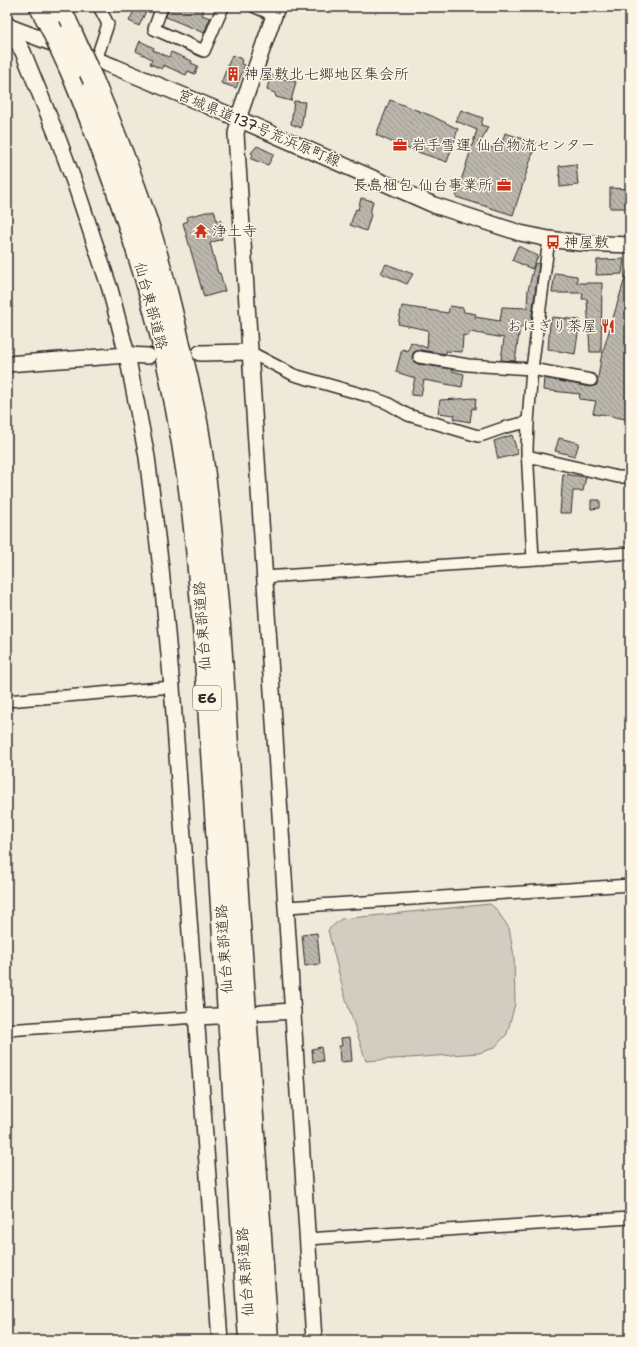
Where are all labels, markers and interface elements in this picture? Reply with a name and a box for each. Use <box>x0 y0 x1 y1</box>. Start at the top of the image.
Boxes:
place label: 神屋敷北七郷地区集会所 <box>244 64 409 84</box>
building icon: 神屋敷北七郷地区集会所 <box>225 66 241 82</box>
street label: 宮城県道137号荒浜原町線 <box>174 85 344 171</box>
place label: 岩手雪運 仙台物流センター <box>411 135 596 155</box>
office icon: 岩手雪運 仙台物流センター <box>392 137 408 153</box>
place label: 長島梱包 仙台事業所 <box>353 175 493 195</box>
office icon: 長島梱包 仙台事業所 <box>496 177 512 193</box>
place label: 浄土寺 <box>212 221 257 241</box>
temple icon: 浄土寺 <box>193 223 209 239</box>
place label: 神屋敷 <box>564 232 609 252</box>
bus stop icon: 神屋敷 <box>545 234 561 250</box>
street label: 仙台東部道路 <box>130 260 172 352</box>
place label: おにぎり茶屋 <box>507 316 597 336</box>
restaurant icon: おにぎり茶屋 <box>600 318 616 334</box>
street label: 仙台東部道路 <box>189 580 215 672</box>
road number: E6 <box>193 686 221 710</box>
street label: 仙台東部道路 <box>211 903 237 995</box>
street label: 仙台東部道路 <box>232 1226 258 1318</box>

